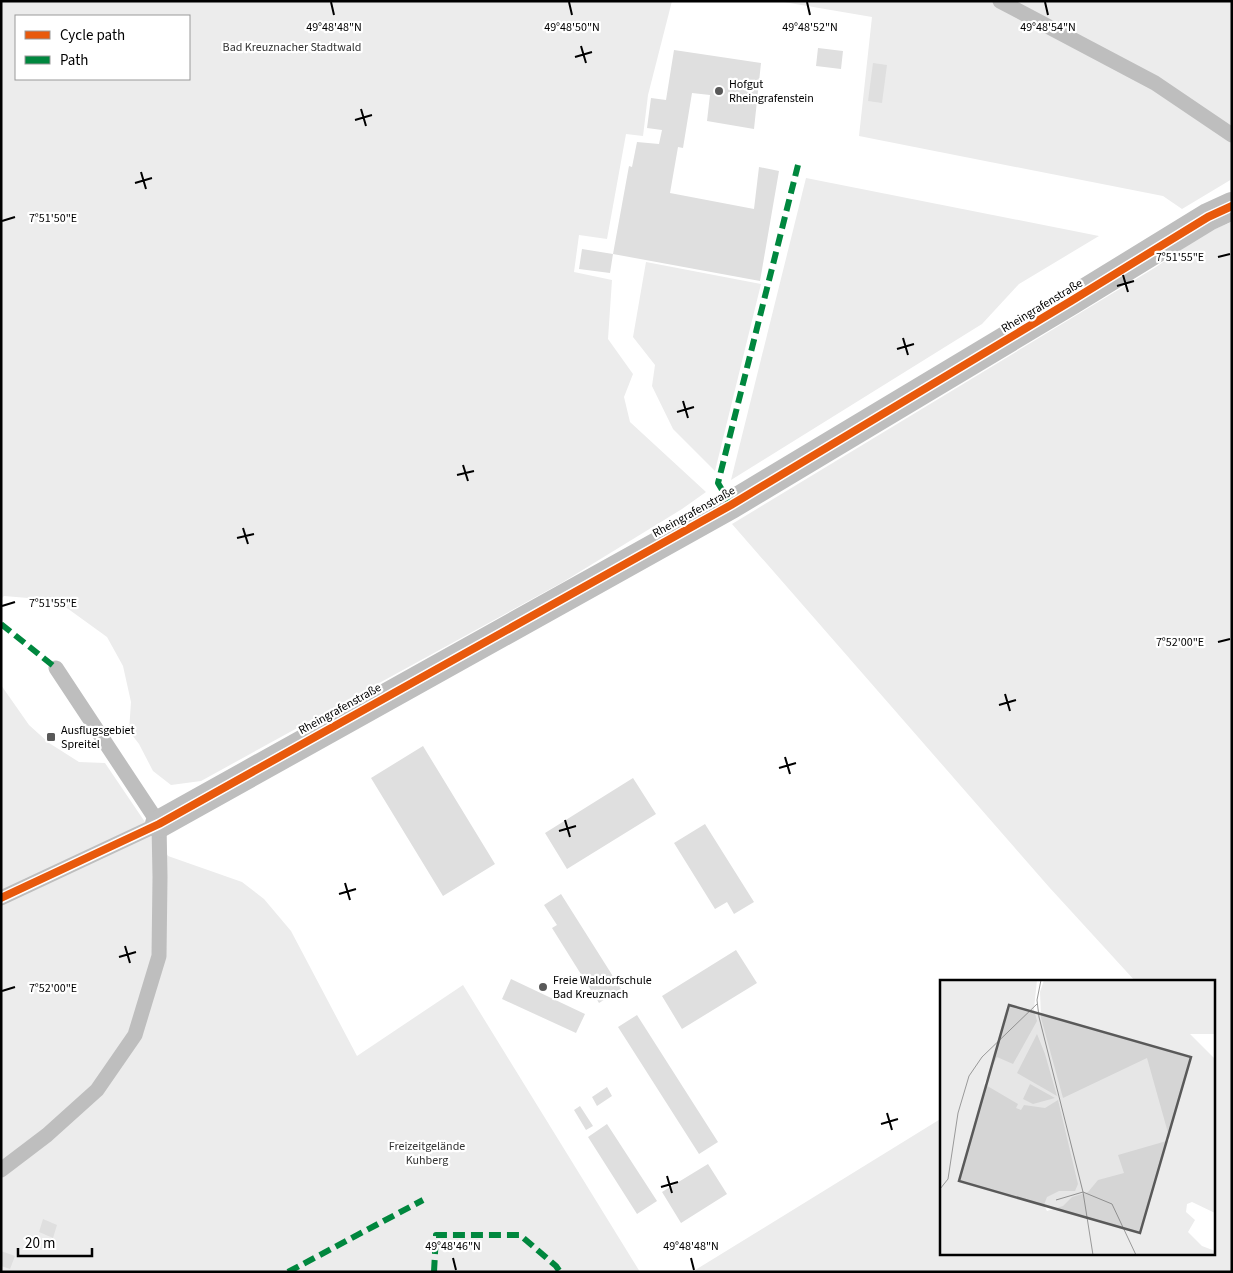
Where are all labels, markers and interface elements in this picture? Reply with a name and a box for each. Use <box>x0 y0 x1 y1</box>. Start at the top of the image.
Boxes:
legend <box>15 15 190 80</box>
text: 49°48'48"N <box>306 19 362 36</box>
text: 49°48'50"N <box>544 19 600 36</box>
text: 49°48'52"N <box>782 19 838 36</box>
text: 49°48'54"N <box>1020 19 1076 36</box>
text: Cycle path <box>60 25 125 46</box>
park label: Bad Kreuznacher Stadtwald <box>223 39 361 56</box>
text: Path <box>60 50 88 71</box>
place label: Hofgut Rheingrafenstein <box>729 76 814 107</box>
marker: Hofgut Rheingrafenstein <box>713 85 725 97</box>
text: 7°51'50"E <box>29 210 77 227</box>
text: 7°51'55"E <box>1156 249 1204 266</box>
street label: Rheingrafenstraße <box>998 275 1086 337</box>
street label: Rheingrafenstraße <box>649 482 739 542</box>
text: 7°51'55"E <box>29 595 77 612</box>
text: 7°52'00"E <box>1156 634 1204 651</box>
street label: Rheingrafenstraße <box>295 679 385 739</box>
place label: Ausflugsgebiet Spreitel <box>61 722 134 753</box>
marker: Ausflugsgebiet Spreitel <box>45 731 57 743</box>
place label: Freie Waldorfschule Bad Kreuznach <box>553 972 652 1003</box>
text: 7°52'00"E <box>29 980 77 997</box>
inset map <box>940 980 1216 1256</box>
marker: Freie Waldorfschule Bad Kreuznach <box>537 981 549 993</box>
park label: Freizeitgelände Kuhberg <box>389 1138 465 1169</box>
scale bar <box>18 1226 91 1258</box>
text: 20 m <box>25 1233 55 1254</box>
text: 49°48'46"N <box>425 1238 481 1255</box>
text: 49°48'48"N <box>663 1238 719 1255</box>

